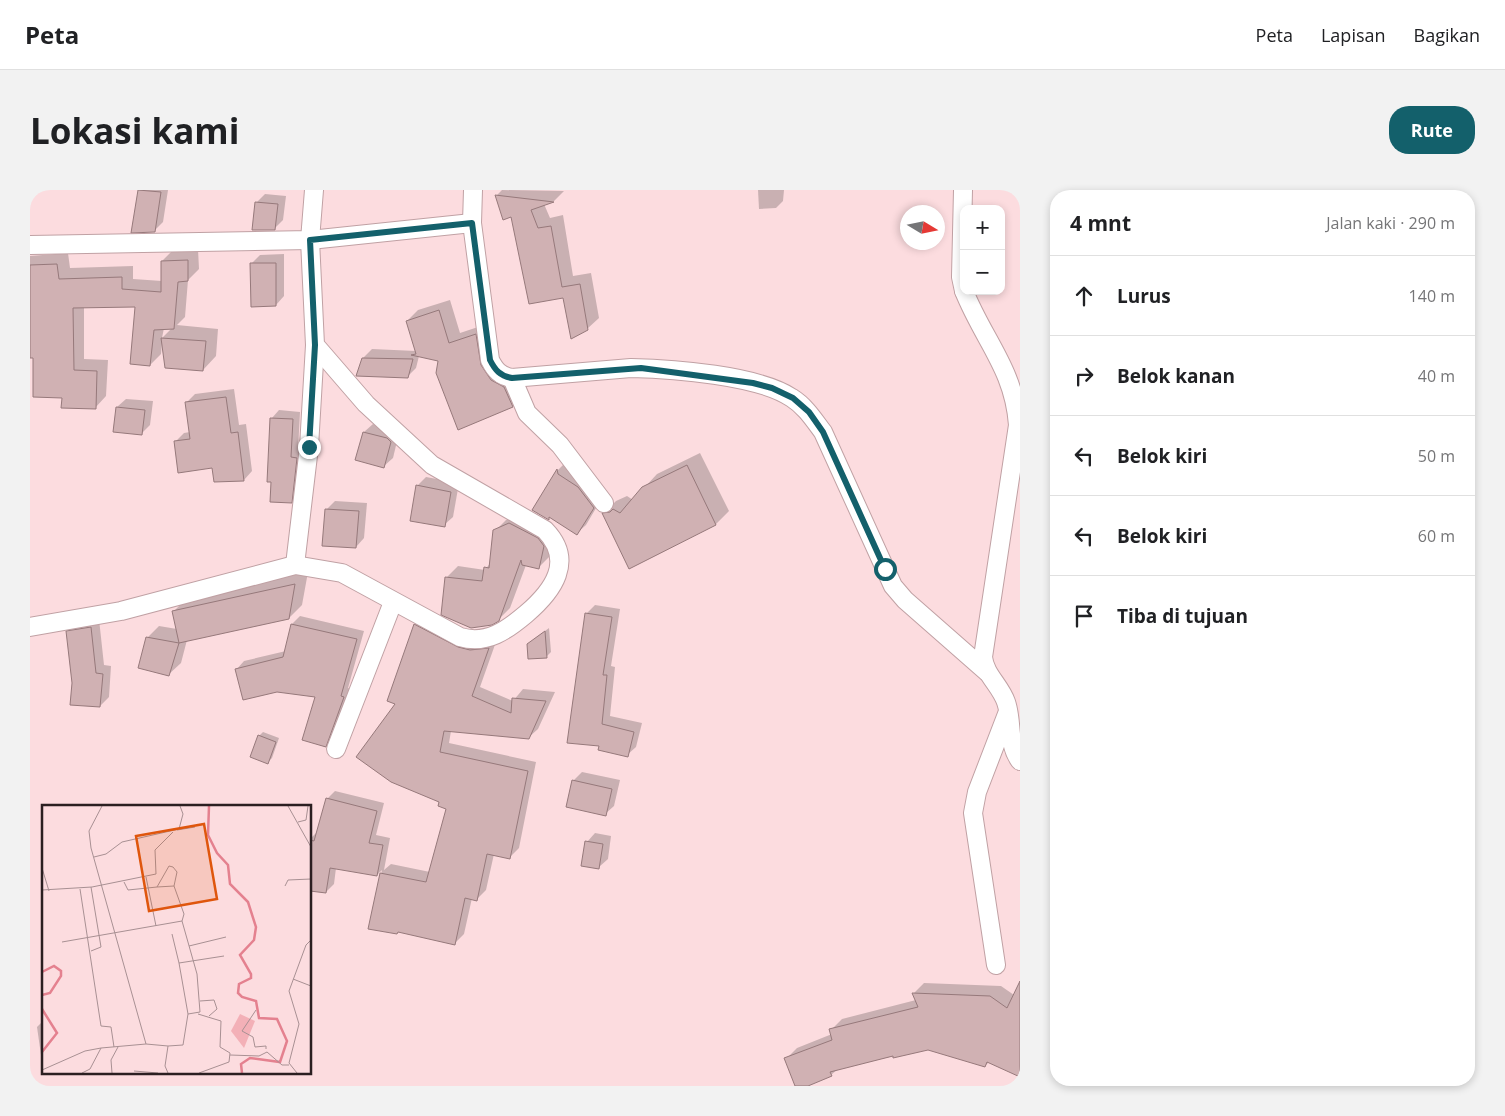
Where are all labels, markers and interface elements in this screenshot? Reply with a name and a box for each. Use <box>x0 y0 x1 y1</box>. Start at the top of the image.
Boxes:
text: Peta <box>25 18 79 51</box>
text: Peta <box>1256 23 1293 47</box>
text: Lapisan <box>1321 23 1386 47</box>
text: Bagikan <box>1414 23 1480 47</box>
button: Rute <box>1389 106 1475 154</box>
text: Lokasi kami <box>30 107 239 154</box>
north arrow <box>900 205 945 250</box>
map controls <box>960 205 1005 295</box>
button: + <box>960 205 1005 250</box>
text: 4 mnt <box>1070 209 1131 237</box>
text: Jalan kaki · 290 m <box>1326 212 1455 234</box>
button: − <box>960 250 1005 295</box>
icon: ahead <box>1070 282 1098 310</box>
text: Lurus <box>1117 283 1171 309</box>
text: 140 m <box>1409 285 1455 307</box>
icon: right <box>1070 362 1098 390</box>
text: Belok kanan <box>1117 363 1235 389</box>
text: 40 m <box>1418 365 1455 387</box>
route end <box>298 436 321 459</box>
icon: left <box>1070 442 1098 470</box>
text: Belok kiri <box>1117 443 1207 469</box>
text: 50 m <box>1418 445 1455 467</box>
icon: left <box>1070 522 1098 550</box>
text: Belok kiri <box>1117 523 1207 549</box>
text: 60 m <box>1418 525 1455 547</box>
route start <box>874 558 897 581</box>
icon: arrive <box>1070 602 1098 630</box>
text: Tiba di tujuan <box>1117 603 1248 629</box>
inset map <box>42 805 311 1074</box>

